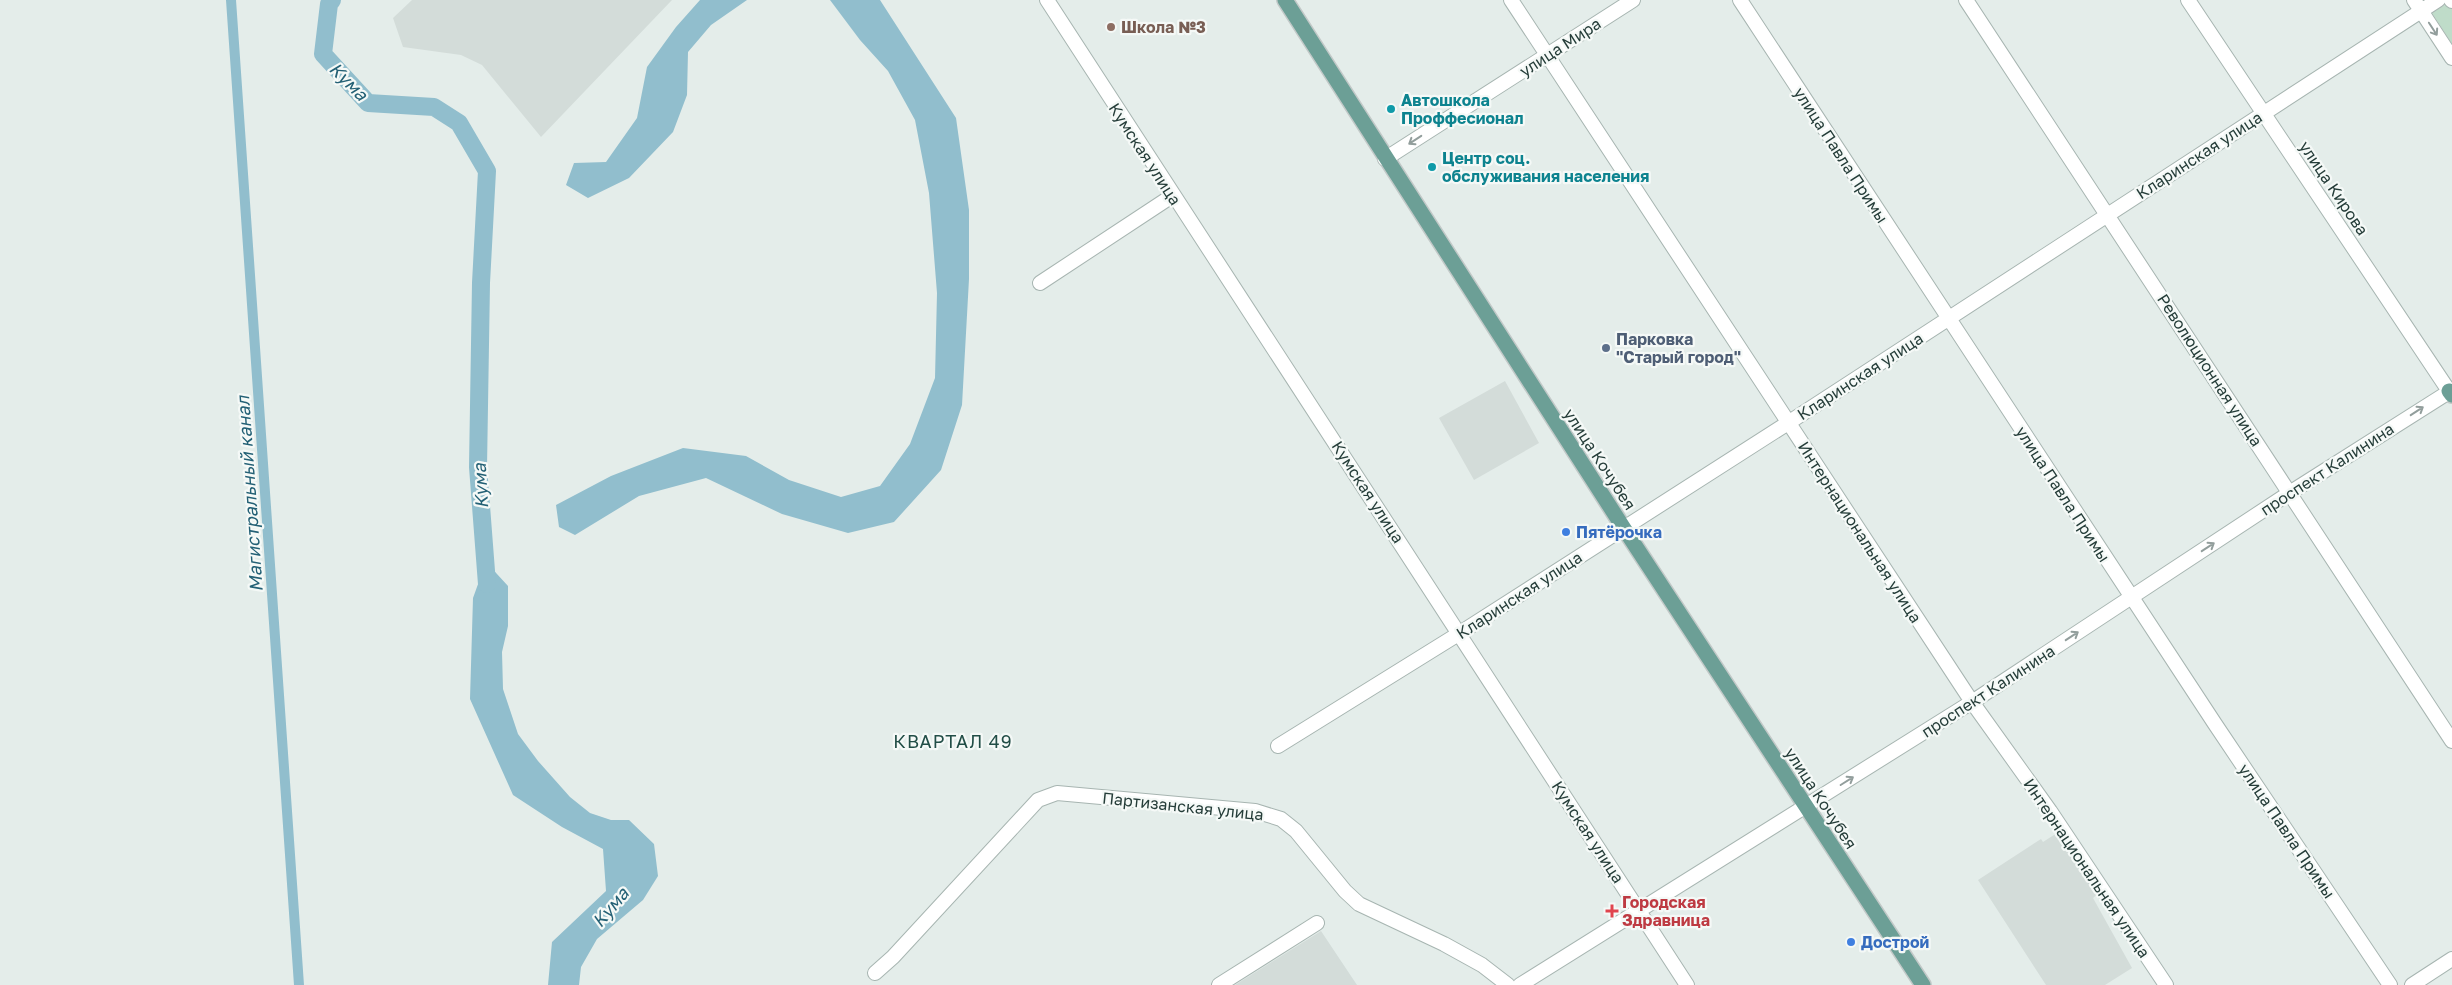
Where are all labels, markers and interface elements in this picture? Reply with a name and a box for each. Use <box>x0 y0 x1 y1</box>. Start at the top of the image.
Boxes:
street label: улица Мира <box>1515 13 1605 81</box>
place label: Школа №3 <box>1121 17 1206 37</box>
marker: Школа №3 <box>1105 21 1117 33</box>
one-way arrow <box>2428 22 2438 36</box>
water label: Кума <box>325 57 373 105</box>
street label: улица Павла Примы <box>1790 83 1892 227</box>
place label: Автошкола Проффесионал <box>1401 90 1524 128</box>
street label: Кумская улица <box>1105 99 1185 209</box>
marker: Автошкола Проффесионал <box>1385 103 1397 115</box>
street label: Кларинская улица <box>2132 107 2266 203</box>
one-way arrow <box>1408 135 1422 145</box>
street label: улица Кирова <box>2295 137 2373 239</box>
place label: Центр соц. обслуживания населения <box>1442 148 1649 186</box>
marker: Центр соц. обслуживания населения <box>1426 161 1438 173</box>
street label: Революционная улица <box>2153 290 2267 450</box>
street label: Кларинская улица <box>1793 328 1927 424</box>
place label: Парковка "Старый город" <box>1616 329 1741 367</box>
marker: Парковка "Старый город" <box>1600 342 1612 354</box>
water label: Магистральный канал <box>231 394 267 593</box>
street label: улица Кочубея <box>1560 404 1640 514</box>
one-way arrow <box>2410 406 2424 416</box>
street label: проспект Калинина <box>2256 418 2398 520</box>
street label: улица Павла Примы <box>2012 422 2114 566</box>
street label: Кумская улица <box>1328 437 1408 547</box>
street label: Интернациональная улица <box>1794 438 1926 626</box>
water label: Кума <box>468 462 492 509</box>
place label: Пятёрочка <box>1576 522 1662 542</box>
marker: Пятёрочка <box>1560 526 1572 538</box>
one-way arrow <box>2200 542 2214 552</box>
street label: Кларинская улица <box>1452 547 1586 643</box>
one-way arrow <box>2065 631 2079 642</box>
street label: проспект Калинина <box>1917 640 2059 742</box>
district label: КВАРТАЛ 49 <box>893 730 1013 752</box>
street label: улица Кочубея <box>1781 743 1861 853</box>
street label: улица Павла Примы <box>2234 760 2340 902</box>
street label: Интернациональная улица <box>2019 774 2155 962</box>
one-way arrow <box>1839 775 1853 785</box>
street label: Кумская улица <box>1548 777 1628 887</box>
street label: Партизанская улица <box>1101 788 1265 824</box>
water label: Кума <box>587 882 633 931</box>
place label: Городская Здравница <box>1622 892 1710 930</box>
marker: Городская Здравница <box>1606 905 1618 917</box>
place label: Дострой <box>1861 932 1929 952</box>
marker: Дострой <box>1845 936 1857 948</box>

